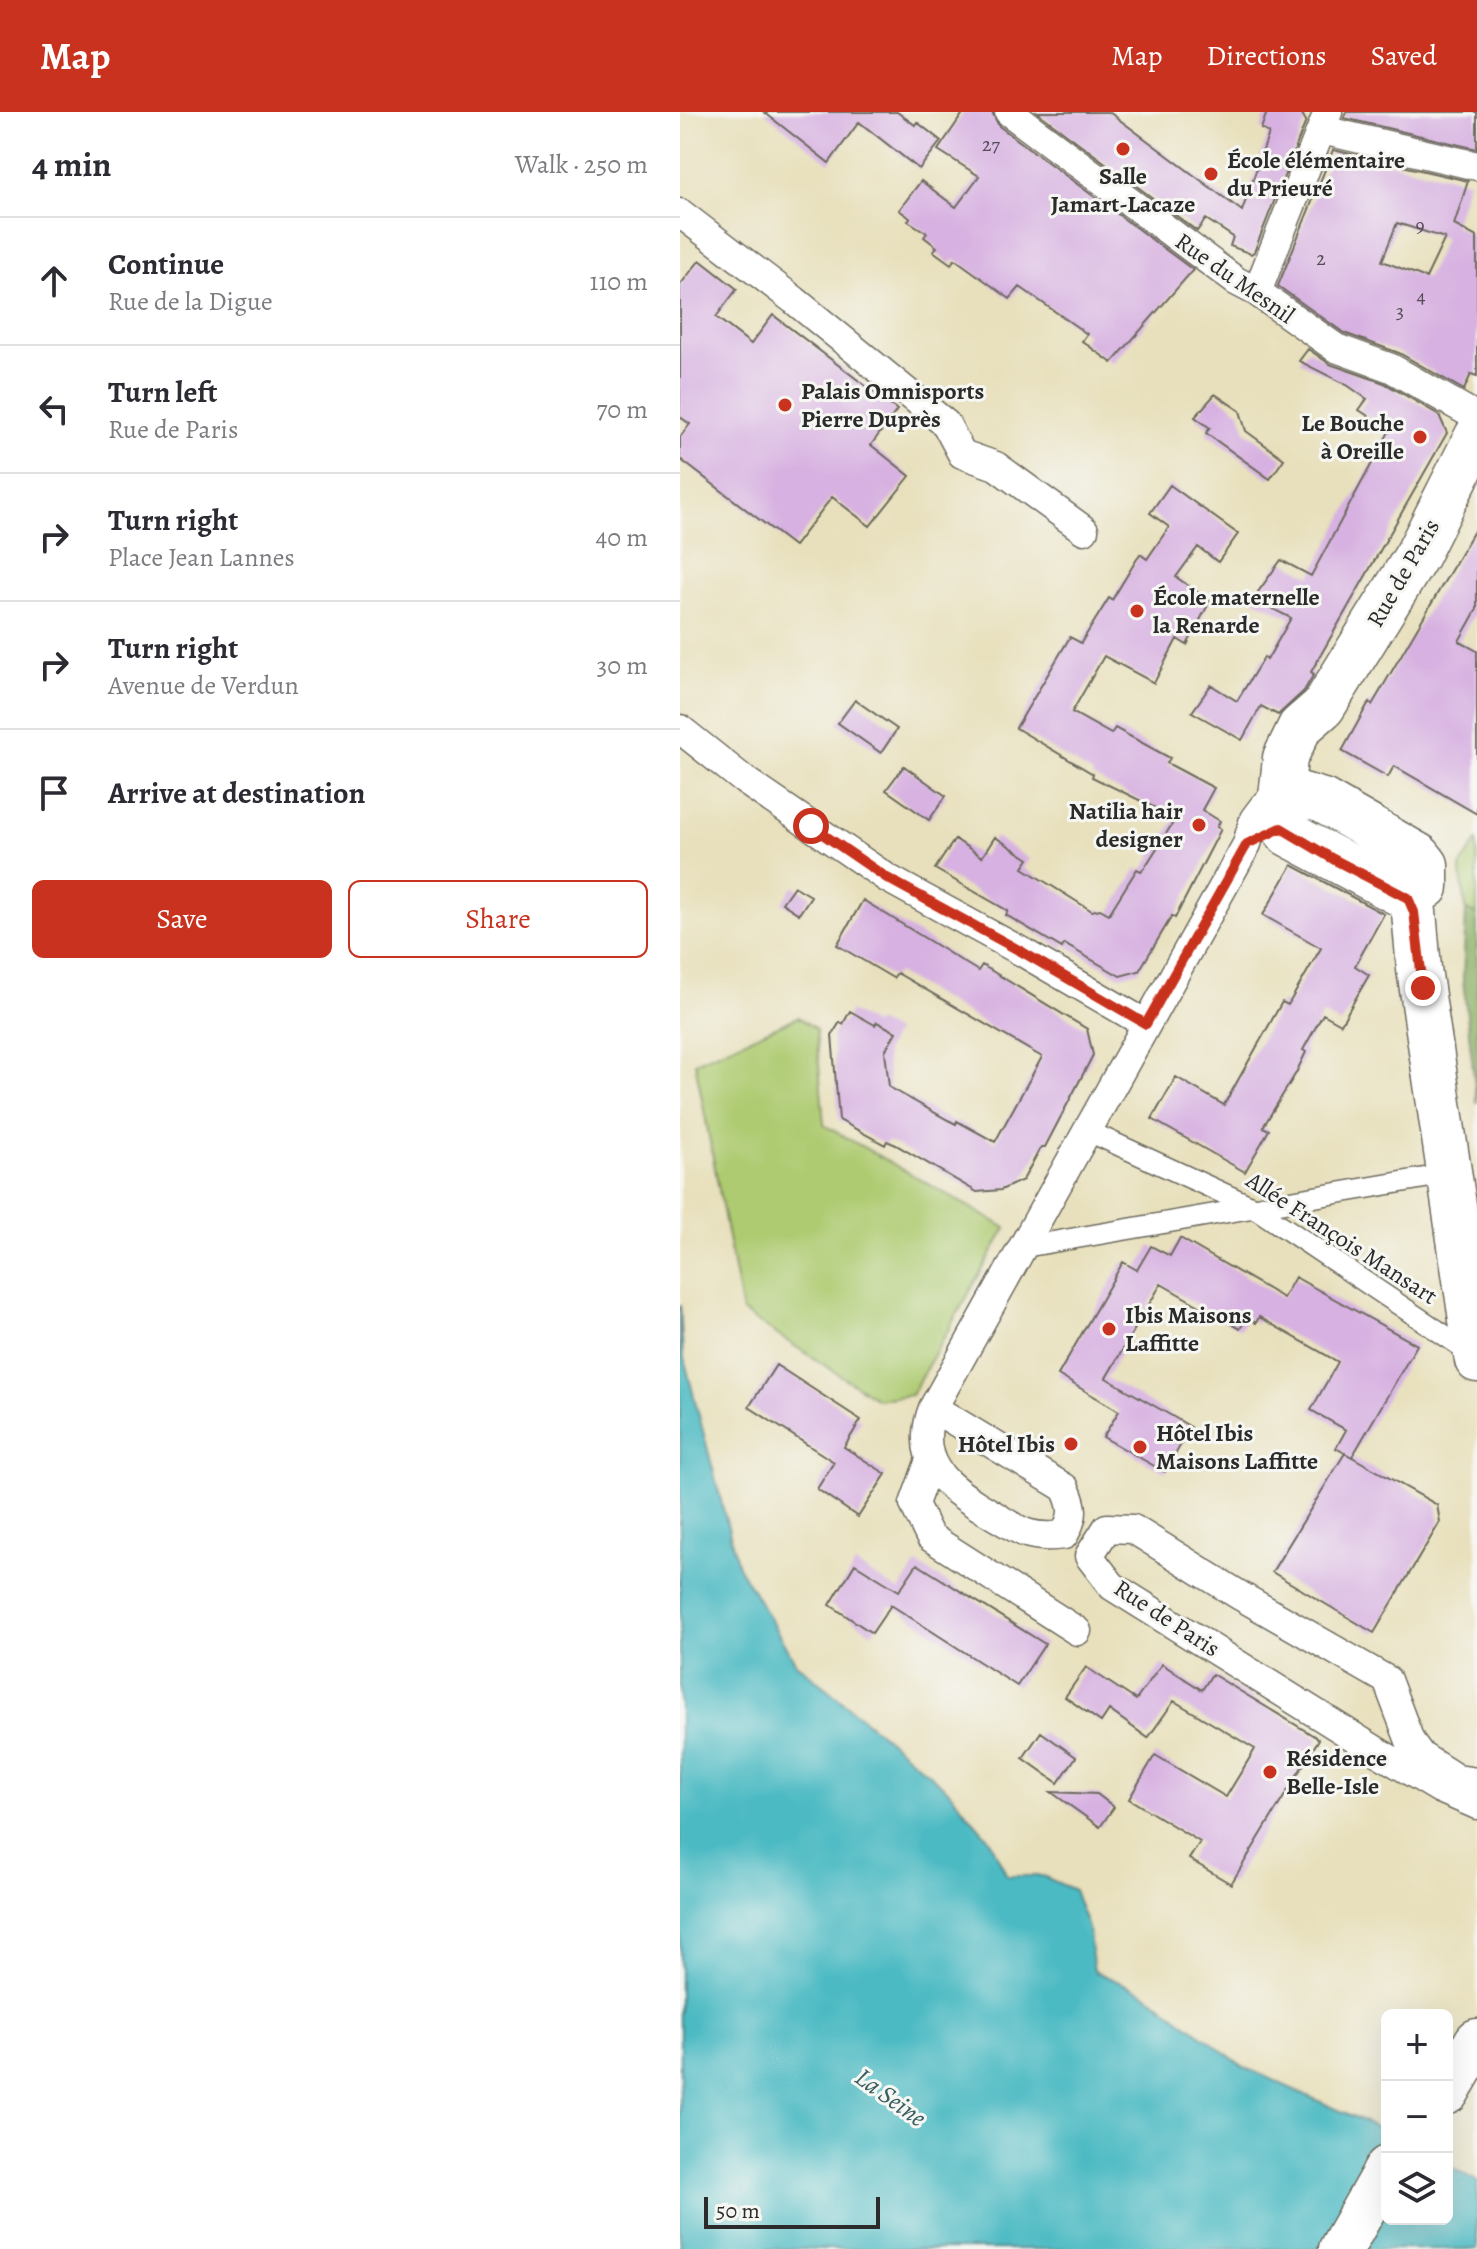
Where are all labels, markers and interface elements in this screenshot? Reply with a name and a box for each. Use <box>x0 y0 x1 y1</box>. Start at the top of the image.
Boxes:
text: Map <box>40 30 110 82</box>
text: Map <box>1111 37 1162 75</box>
text: Directions <box>1206 37 1327 75</box>
text: Saved <box>1371 37 1437 75</box>
house number: 27 <box>982 131 1001 158</box>
marker: Salle Jamart-Lacaze <box>1114 140 1132 158</box>
text: 4 min <box>32 141 111 188</box>
place label: École élémentaire du Prieuré <box>1227 144 1405 204</box>
text: Walk · 250 m <box>515 147 648 182</box>
place label: Salle Jamart-Lacaze <box>1051 160 1195 220</box>
marker: École élémentaire du Prieuré <box>1202 165 1220 183</box>
house number: 9 <box>1415 212 1425 239</box>
street label: Rue du Mesnil <box>1169 225 1301 331</box>
text: Continue <box>108 244 224 284</box>
house number: 2 <box>1316 245 1326 272</box>
icon: ahead <box>32 259 76 303</box>
text: 110 m <box>590 264 648 299</box>
house number: 4 <box>1416 283 1426 310</box>
text: Rue de la Digue <box>108 284 273 319</box>
house number: 3 <box>1396 298 1404 325</box>
text: Turn left <box>108 372 217 412</box>
place label: Palais Omnisports Pierre Duprès <box>801 375 984 435</box>
icon: left <box>32 387 76 431</box>
text: 70 m <box>596 392 648 427</box>
marker: Palais Omnisports Pierre Duprès <box>776 396 794 414</box>
place label: Le Bouche à Oreille <box>1301 407 1404 467</box>
text: Rue de Paris <box>108 412 238 447</box>
marker: Le Bouche à Oreille <box>1411 428 1429 446</box>
text: Turn right <box>108 500 238 540</box>
street label: Rue de Paris <box>1359 513 1447 633</box>
icon: right <box>32 515 76 559</box>
text: 40 m <box>596 520 648 555</box>
text: Place Jean Lannes <box>108 540 295 575</box>
place label: École maternelle la Renarde <box>1153 581 1320 641</box>
marker: École maternelle la Renarde <box>1128 602 1146 620</box>
text: Turn right <box>108 628 238 668</box>
icon: right <box>32 643 76 687</box>
text: 30 m <box>597 648 648 683</box>
text: Avenue de Verdun <box>108 668 299 703</box>
icon: arrive <box>32 771 76 815</box>
text: Arrive at destination <box>108 773 365 813</box>
place label: Natilia hair designer <box>1069 795 1183 855</box>
route start <box>793 808 829 844</box>
marker: Natilia hair designer <box>1190 816 1208 834</box>
button: Save <box>32 880 332 958</box>
button: Share <box>348 880 648 958</box>
route end <box>1405 970 1441 1006</box>
street label: Allée François Mansart <box>1239 1164 1444 1312</box>
place label: Ibis Maisons Laffitte <box>1125 1299 1251 1359</box>
marker: Ibis Maisons Laffitte <box>1100 1320 1118 1338</box>
place label: Hôtel Ibis Maisons Laffitte <box>1156 1417 1318 1477</box>
place label: Hôtel Ibis <box>958 1428 1055 1460</box>
marker: Hôtel Ibis <box>1062 1435 1080 1453</box>
marker: Hôtel Ibis Maisons Laffitte <box>1131 1438 1149 1456</box>
street label: Rue de Paris <box>1108 1572 1226 1664</box>
place label: Résidence Belle-Isle <box>1286 1742 1387 1802</box>
marker: Résidence Belle-Isle <box>1261 1763 1279 1781</box>
map controls <box>1381 2009 1453 2225</box>
button: + <box>1381 2009 1453 2081</box>
water label: La Seine <box>848 2060 933 2135</box>
button: − <box>1381 2081 1453 2153</box>
button: layers <box>1381 2153 1453 2225</box>
scale bar <box>704 2193 880 2229</box>
text: 50 m <box>716 2196 760 2226</box>

